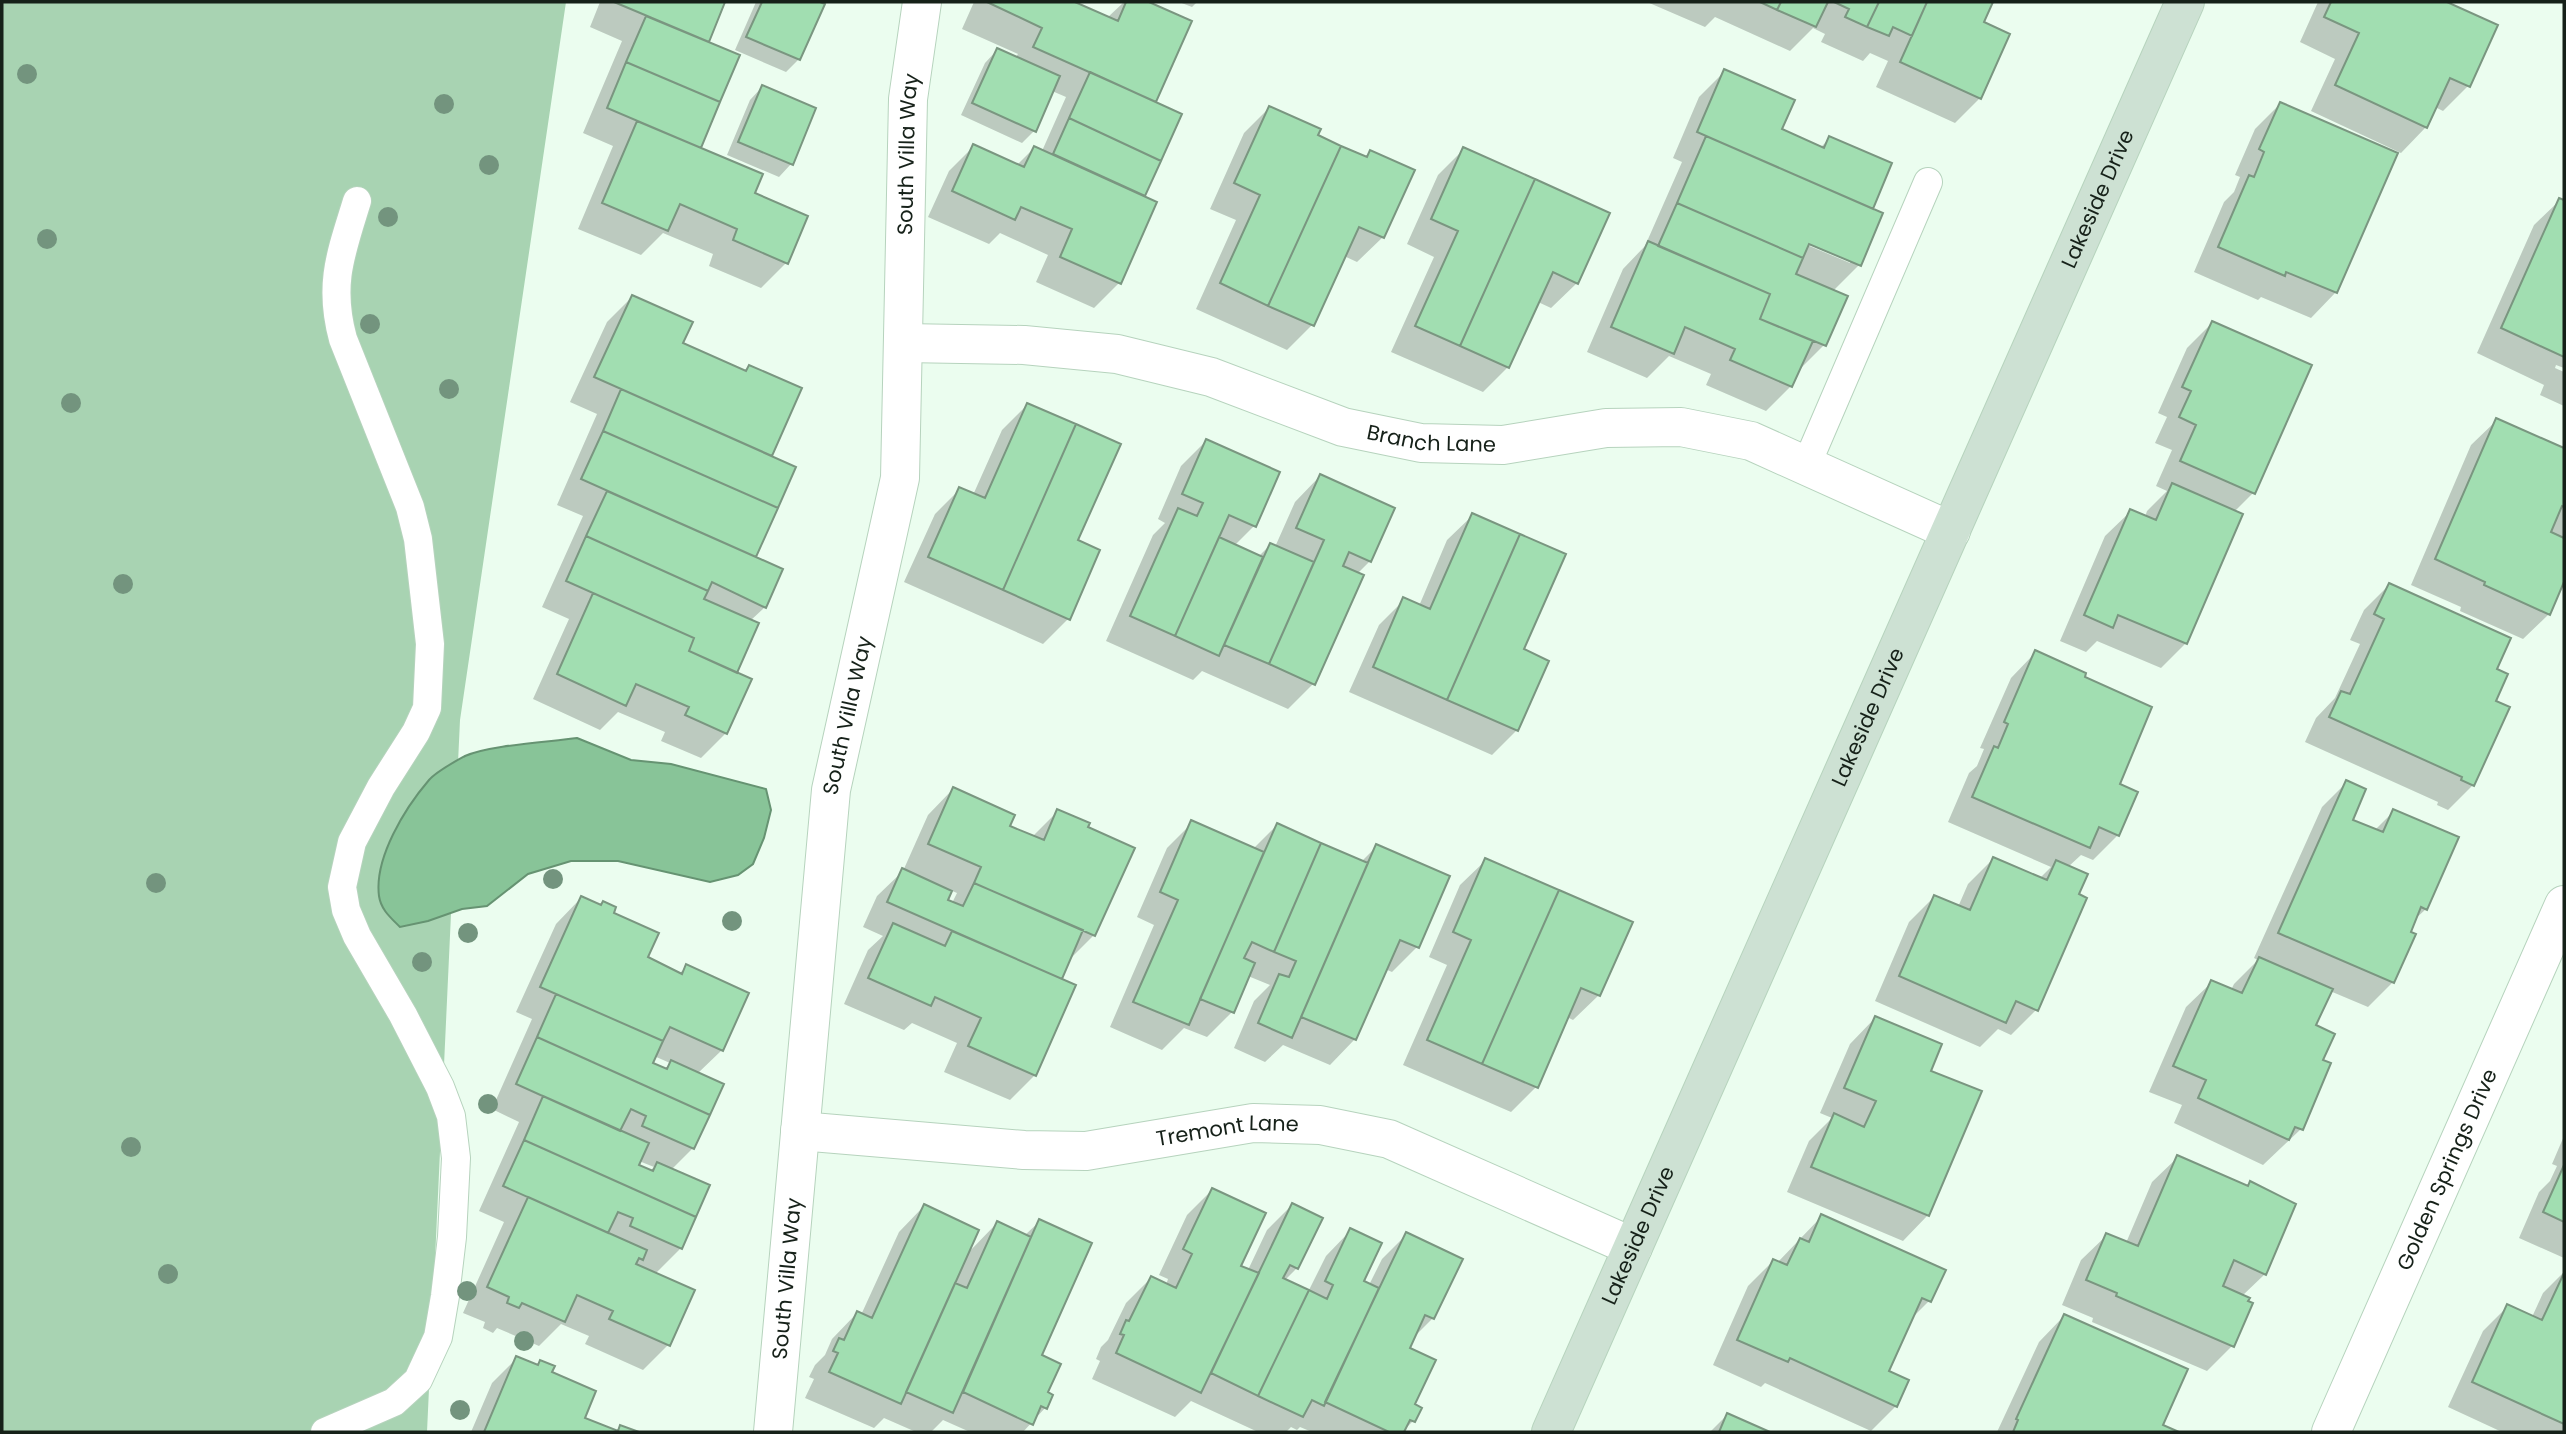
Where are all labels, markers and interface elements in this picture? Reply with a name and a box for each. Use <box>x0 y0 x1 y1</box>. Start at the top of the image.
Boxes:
street label: South Villa Way <box>890 71 926 236</box>
street label: Lakeside Drive <box>2054 125 2141 272</box>
street label: Branch Lane <box>1364 417 1496 459</box>
street label: South Villa Way <box>815 633 879 798</box>
street label: Lakeside Drive <box>1824 643 1911 791</box>
street label: Golden Springs Drive <box>2389 1064 2504 1275</box>
street label: Tremont Lane <box>1154 1108 1299 1153</box>
street label: Lakeside Drive <box>1594 1161 1681 1309</box>
street label: South Villa Way <box>765 1196 808 1361</box>

